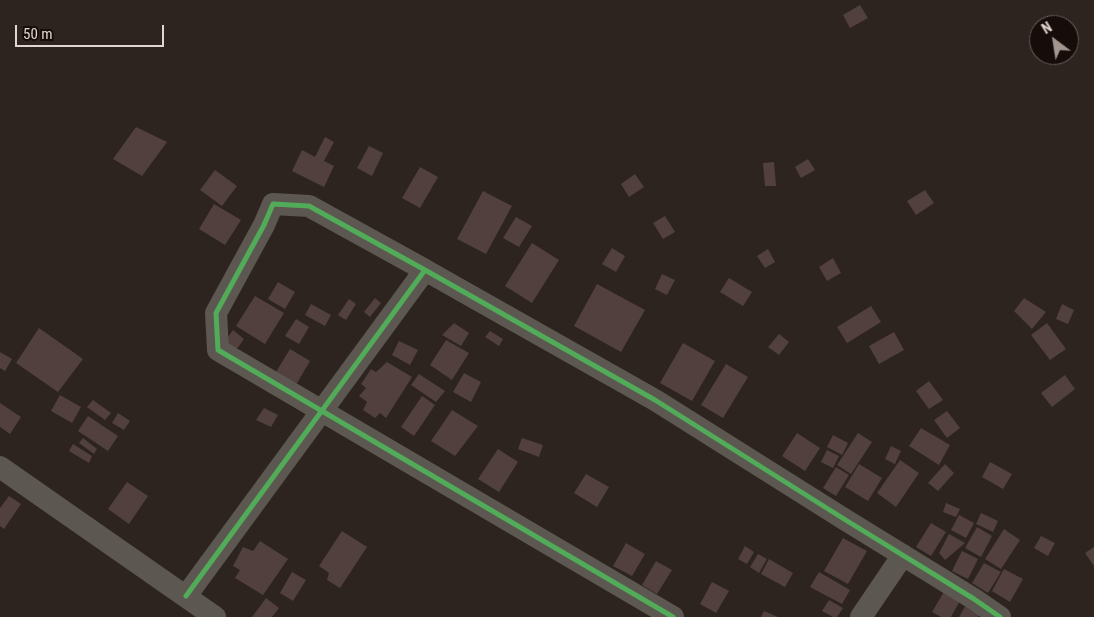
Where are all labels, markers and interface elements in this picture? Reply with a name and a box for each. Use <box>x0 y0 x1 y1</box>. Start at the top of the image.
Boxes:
scale bar <box>18 15 166 47</box>
north arrow <box>1029 15 1079 65</box>
text: N <box>1039 19 1055 37</box>
text: 50 m <box>23 25 53 43</box>

